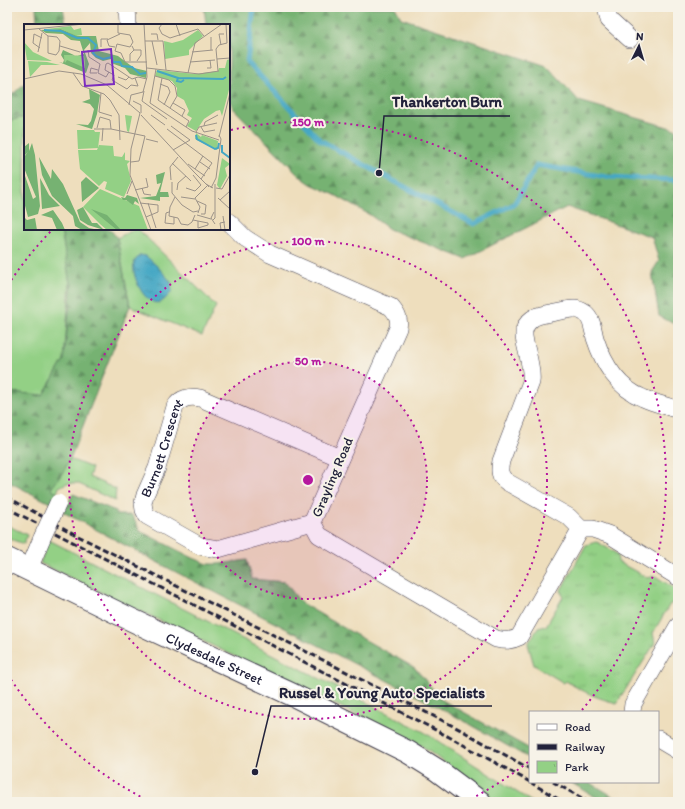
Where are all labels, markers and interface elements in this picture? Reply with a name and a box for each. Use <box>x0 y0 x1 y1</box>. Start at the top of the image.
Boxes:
inset map <box>24 24 230 230</box>
north arrow <box>619 26 659 66</box>
text: N <box>636 30 644 43</box>
callout: Thankerton Burn <box>384 89 510 116</box>
text: Thankerton Burn <box>391 93 503 111</box>
text: 150 m <box>292 115 325 129</box>
text: 100 m <box>291 234 325 248</box>
text: 50 m <box>295 354 322 368</box>
street label: Burnett Crescent <box>137 395 187 500</box>
street label: Grayling Road <box>308 434 357 520</box>
centre of rings <box>301 473 315 487</box>
street label: Clydesdale Street <box>163 629 266 689</box>
callout: Russel & Young Auto Specialists <box>271 679 492 706</box>
text: Russel & Young Auto Specialists <box>279 684 485 703</box>
legend <box>529 711 659 783</box>
text: Road <box>565 720 591 734</box>
text: Railway <box>565 740 605 754</box>
text: Park <box>565 760 589 774</box>

